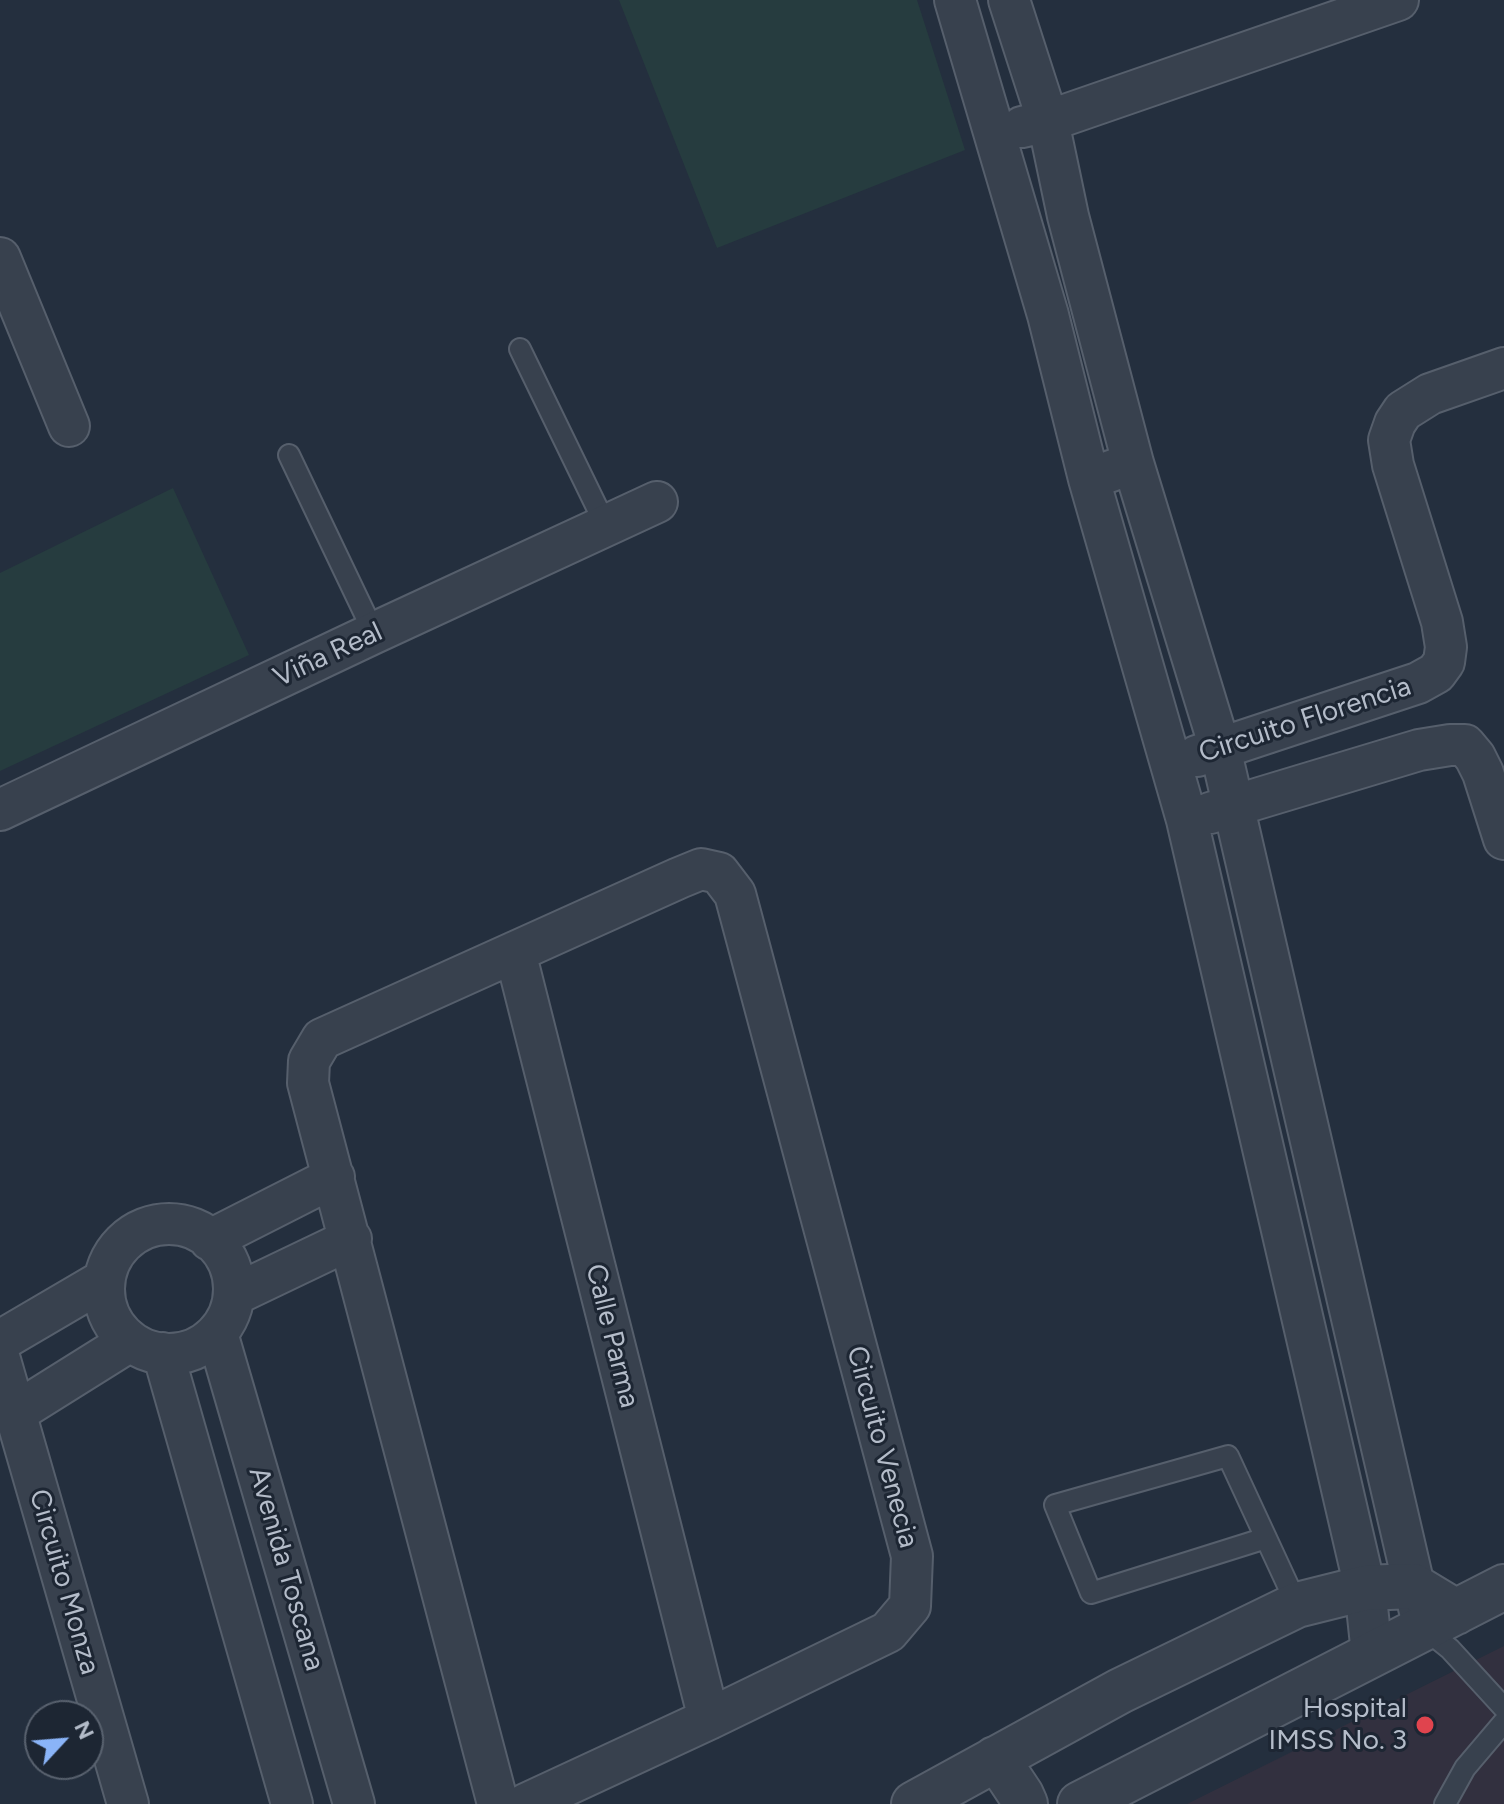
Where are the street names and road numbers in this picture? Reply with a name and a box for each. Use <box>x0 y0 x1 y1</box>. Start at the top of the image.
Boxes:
street label: Viña Real <box>268 615 388 695</box>
street label: Circuito Florencia <box>1195 670 1415 770</box>
street label: Calle Parma <box>578 1261 646 1411</box>
street label: Circuito Venecia <box>839 1342 925 1552</box>
street label: Avenida Toscana <box>241 1463 331 1675</box>
street label: Circuito Monza <box>22 1486 106 1678</box>

